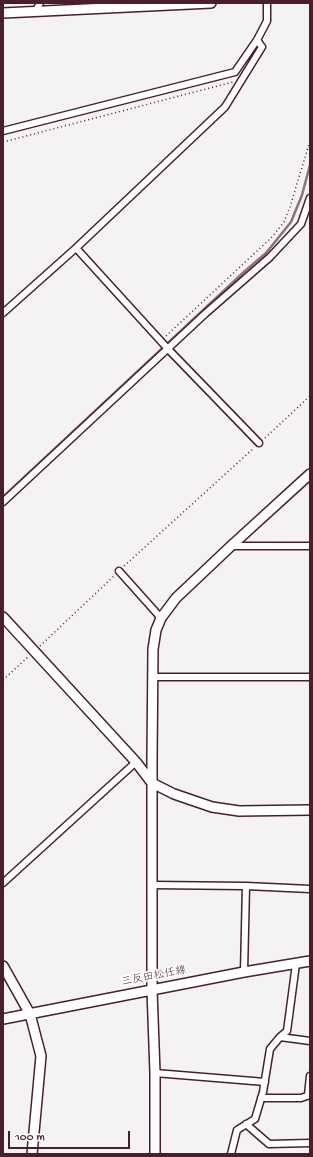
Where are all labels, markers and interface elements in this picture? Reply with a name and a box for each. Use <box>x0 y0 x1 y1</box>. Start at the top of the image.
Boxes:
street label: 三反田松任線 <box>120 964 188 990</box>
scale bar <box>10 1123 132 1149</box>
text: 100 m <box>15 1131 45 1145</box>

